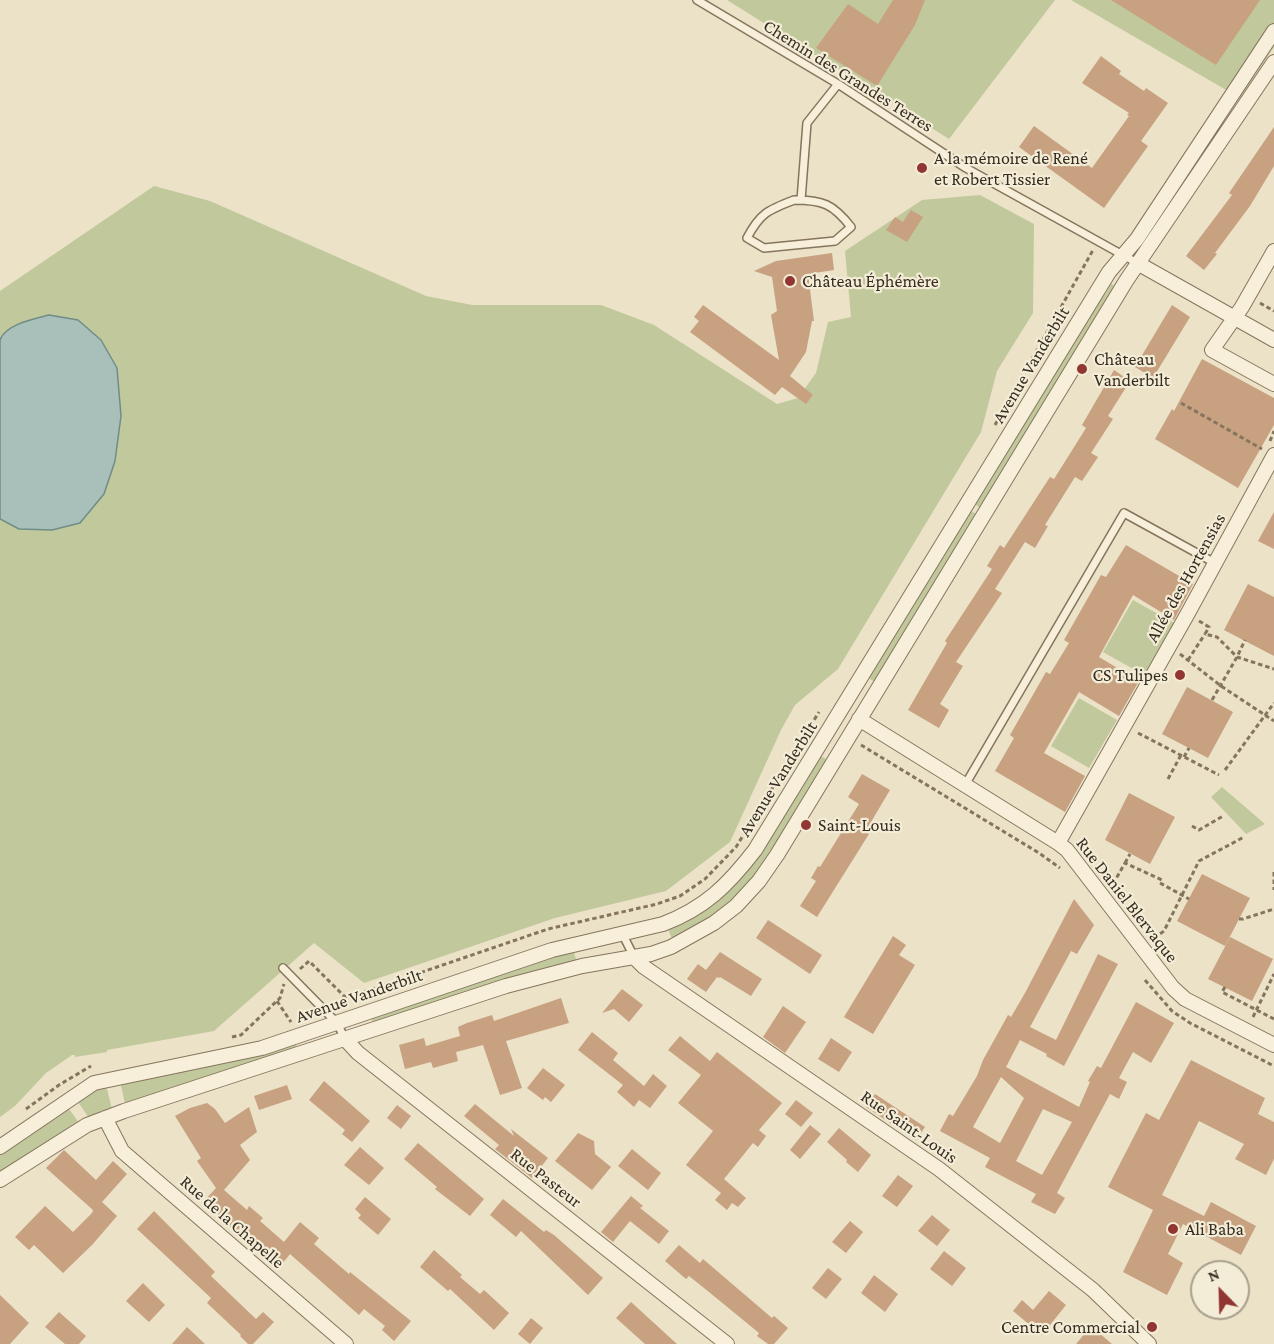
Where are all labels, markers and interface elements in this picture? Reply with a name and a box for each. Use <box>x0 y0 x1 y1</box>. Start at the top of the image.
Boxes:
street label: Chemin des Grandes Terres <box>759 15 937 137</box>
place label: A la mémoire de René et Robert Tissier <box>934 147 1088 190</box>
marker: A la mémoire de René et Robert Tissier <box>915 161 929 175</box>
place label: Château Éphémère <box>802 270 939 292</box>
marker: Château Éphémère <box>783 274 797 288</box>
street label: Avenue Vanderbilt <box>988 303 1074 427</box>
place label: Château Vanderbilt <box>1094 348 1170 391</box>
marker: Château Vanderbilt <box>1075 362 1089 376</box>
street label: Allée des Hortensias <box>1142 510 1230 646</box>
place label: CS Tulipes <box>1092 664 1168 686</box>
marker: CS Tulipes <box>1173 668 1187 682</box>
street label: Avenue Vanderbilt <box>734 717 822 841</box>
place label: Saint-Louis <box>818 814 901 836</box>
marker: Saint-Louis <box>799 818 813 832</box>
street label: Rue Daniel Blervaque <box>1071 833 1183 967</box>
street label: Avenue Vanderbilt <box>293 964 425 1028</box>
street label: Rue Saint-Louis <box>856 1086 962 1168</box>
street label: Rue Pasteur <box>506 1143 586 1213</box>
street label: Rue de la Chapelle <box>175 1171 289 1273</box>
place label: Ali Baba <box>1185 1218 1244 1240</box>
marker: Ali Baba <box>1166 1222 1180 1236</box>
north arrow <box>1190 1260 1250 1320</box>
text: N <box>1205 1265 1222 1285</box>
place label: Centre Commercial <box>1001 1316 1140 1338</box>
marker: Centre Commercial <box>1145 1320 1159 1334</box>

